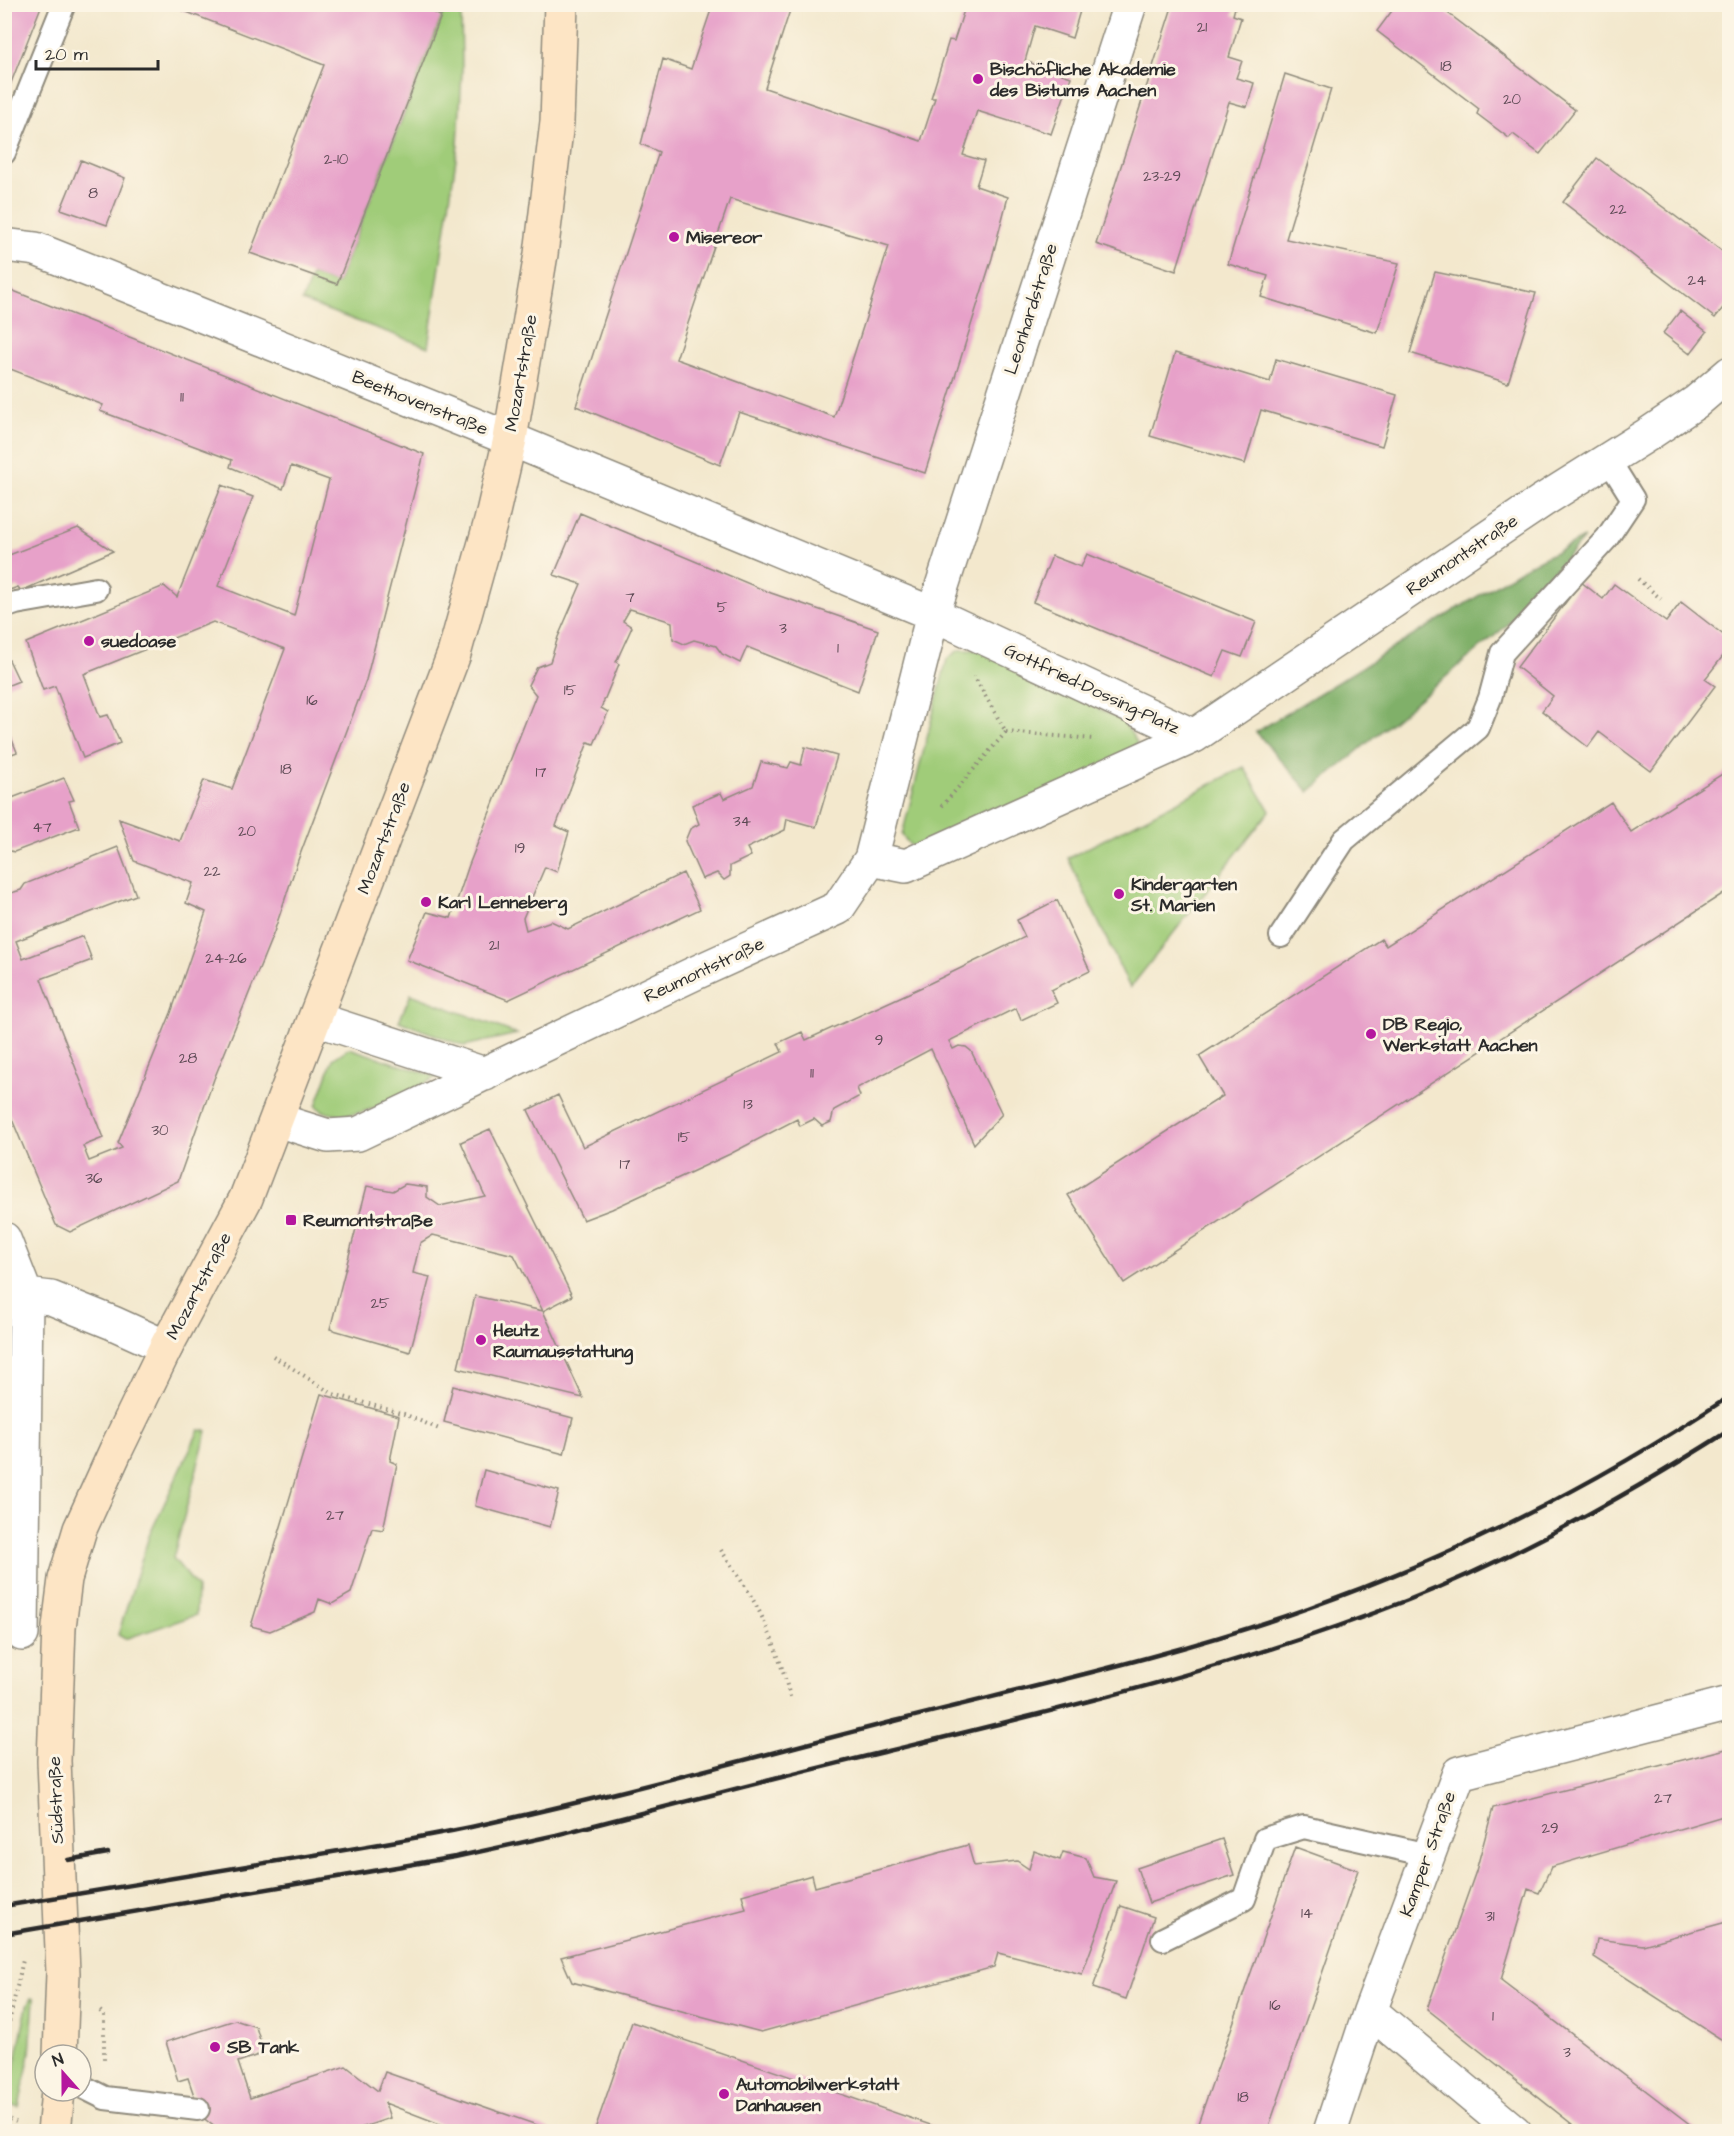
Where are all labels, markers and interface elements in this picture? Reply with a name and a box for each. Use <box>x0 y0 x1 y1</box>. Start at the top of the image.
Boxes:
house number: 21 <box>1197 17 1207 38</box>
scale bar <box>36 33 158 71</box>
text: 20 m <box>45 42 88 67</box>
house number: 18 <box>1440 56 1452 77</box>
place label: Bischöfliche Akademie des Bistums Aachen <box>989 57 1176 103</box>
marker: Bischöfliche Akademie des Bistums Aachen <box>971 72 985 86</box>
house number: 20 <box>1503 89 1522 110</box>
house number: 2-10 <box>324 149 349 170</box>
house number: 23-29 <box>1143 166 1181 187</box>
house number: 8 <box>88 183 98 204</box>
house number: 22 <box>1609 199 1627 220</box>
place label: Misereor <box>686 225 762 250</box>
marker: Misereor <box>667 230 681 244</box>
street label: Leonhardstraße <box>998 240 1064 378</box>
house number: 24 <box>1688 270 1706 291</box>
street label: Mozartstraße <box>498 312 544 433</box>
street label: Beethovenstraße <box>348 364 492 442</box>
house number: 11 <box>180 387 184 408</box>
street label: Reumontstraße <box>1401 508 1523 602</box>
house number: 7 <box>625 587 635 608</box>
house number: 5 <box>717 597 728 618</box>
house number: 3 <box>779 618 787 639</box>
place label: suedoase <box>101 629 176 654</box>
marker: suedoase <box>82 634 96 648</box>
street label: Gottfried-Dossing-Platz <box>1000 637 1184 742</box>
house number: 1 <box>837 638 839 659</box>
house number: 15 <box>564 680 577 701</box>
house number: 16 <box>306 690 318 711</box>
house number: 18 <box>280 759 292 780</box>
house number: 17 <box>535 762 547 783</box>
street label: Mozartstraße <box>351 778 417 898</box>
house number: 34 <box>733 811 751 832</box>
house number: 47 <box>32 817 52 838</box>
house number: 20 <box>238 821 257 842</box>
house number: 19 <box>515 838 525 859</box>
house number: 22 <box>203 861 221 882</box>
place label: Kindergarten St. Marien <box>1130 872 1237 918</box>
marker: Kindergarten St. Marien <box>1112 887 1126 901</box>
place label: Karl Lenneberg <box>438 890 568 916</box>
marker: Karl Lenneberg <box>419 895 433 909</box>
street label: Reumontstraße <box>640 931 768 1009</box>
house number: 21 <box>489 935 499 956</box>
house number: 24-26 <box>205 948 247 969</box>
place label: DB Regio, Werkstatt Aachen <box>1382 1012 1538 1058</box>
marker: DB Regio, Werkstatt Aachen <box>1364 1027 1378 1041</box>
house number: 9 <box>875 1030 883 1051</box>
house number: 28 <box>179 1048 197 1069</box>
house number: 11 <box>810 1063 814 1084</box>
house number: 13 <box>743 1094 753 1115</box>
house number: 30 <box>151 1120 169 1141</box>
house number: 15 <box>678 1127 691 1148</box>
house number: 17 <box>619 1154 631 1175</box>
house number: 36 <box>85 1168 103 1189</box>
place label: Reumontstraße <box>303 1208 433 1233</box>
marker: Reumontstraße <box>284 1213 298 1227</box>
street label: Mozartstraße <box>160 1228 238 1344</box>
house number: 25 <box>370 1293 390 1314</box>
place label: Heutz Raumausstattung <box>493 1318 634 1365</box>
marker: Heutz Raumausstattung <box>474 1333 488 1347</box>
house number: 27 <box>326 1505 344 1526</box>
street label: Südstraße <box>42 1755 70 1844</box>
street label: Kamper Straße <box>1394 1788 1462 1920</box>
house number: 27 <box>1654 1788 1672 1809</box>
house number: 29 <box>1541 1818 1559 1839</box>
house number: 14 <box>1301 1903 1313 1924</box>
house number: 31 <box>1485 1906 1495 1927</box>
house number: 16 <box>1269 1995 1281 2016</box>
house number: 1 <box>1492 2006 1494 2027</box>
place label: SB Tank <box>226 2035 300 2060</box>
marker: SB Tank <box>208 2040 222 2054</box>
house number: 3 <box>1563 2042 1571 2063</box>
north arrow <box>33 2043 93 2103</box>
text: N <box>49 2048 67 2072</box>
place label: Automobilwerkstatt Danhausen <box>736 2072 900 2118</box>
marker: Automobilwerkstatt Danhausen <box>717 2087 731 2101</box>
house number: 18 <box>1237 2087 1249 2108</box>

